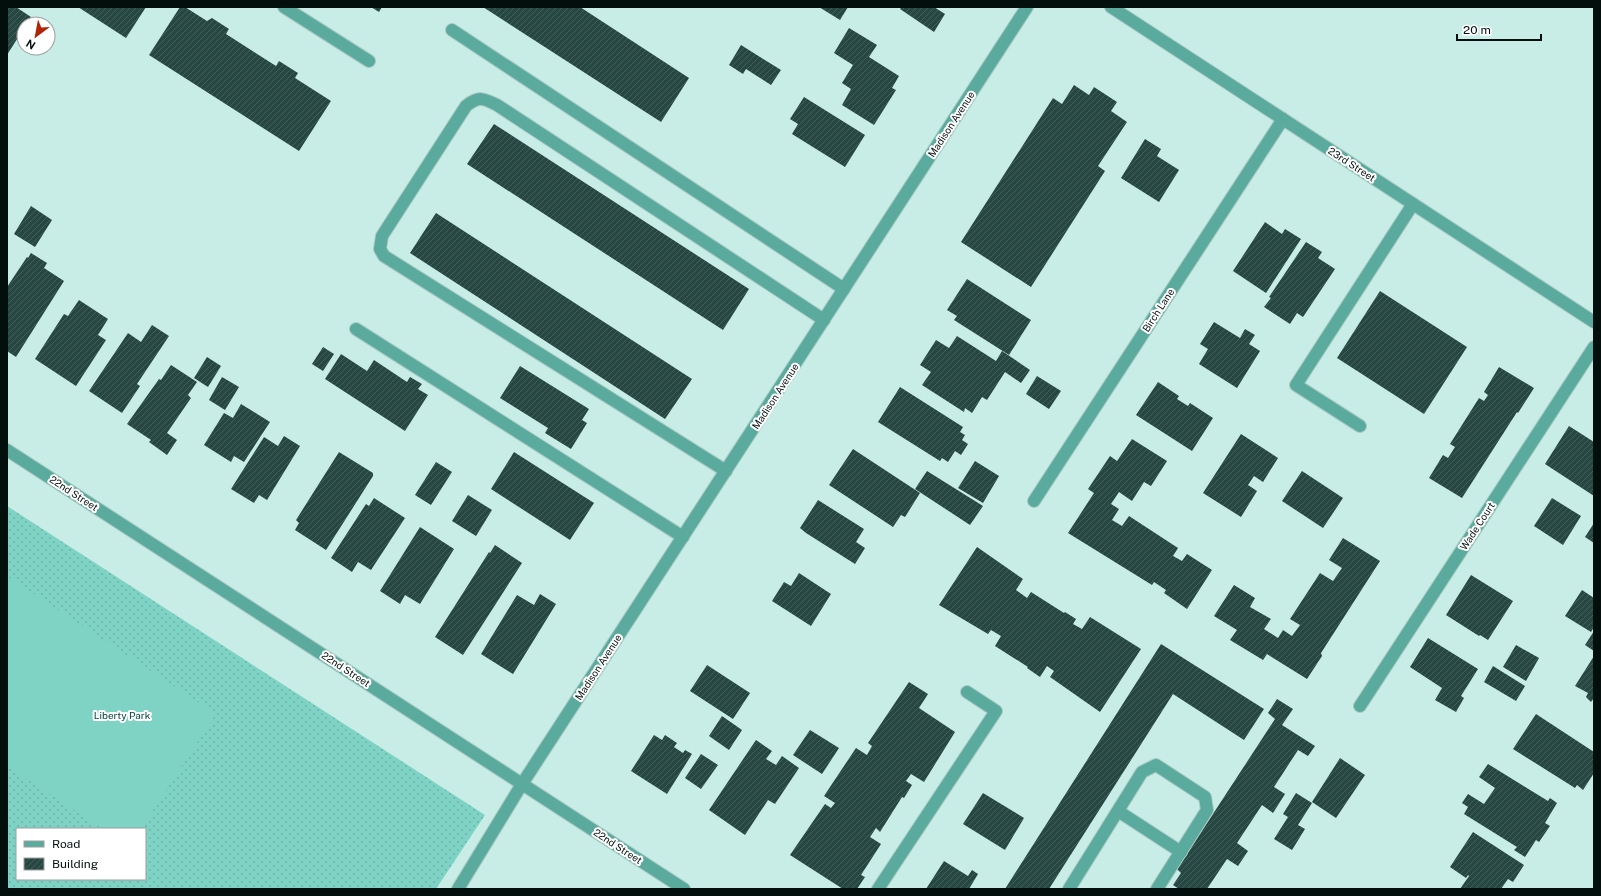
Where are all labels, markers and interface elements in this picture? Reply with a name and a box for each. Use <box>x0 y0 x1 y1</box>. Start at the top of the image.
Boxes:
north arrow <box>16 16 56 56</box>
scale bar <box>1457 16 1541 42</box>
text: 20 m <box>1463 23 1491 37</box>
text: N <box>24 37 38 52</box>
street label: Madison Avenue <box>925 89 977 159</box>
street label: 23rd Street <box>1326 144 1378 184</box>
street label: Birch Lane <box>1140 286 1177 334</box>
street label: Madison Avenue <box>749 361 801 431</box>
street label: 22nd Street <box>48 473 101 513</box>
street label: Wade Court <box>1457 500 1497 552</box>
street label: Madison Avenue <box>572 632 624 702</box>
street label: 22nd Street <box>320 649 373 689</box>
park label: Liberty Park <box>94 709 151 721</box>
street label: 22nd Street <box>592 826 645 866</box>
legend <box>16 828 146 880</box>
text: Road <box>52 837 80 851</box>
text: Building <box>52 857 98 871</box>

